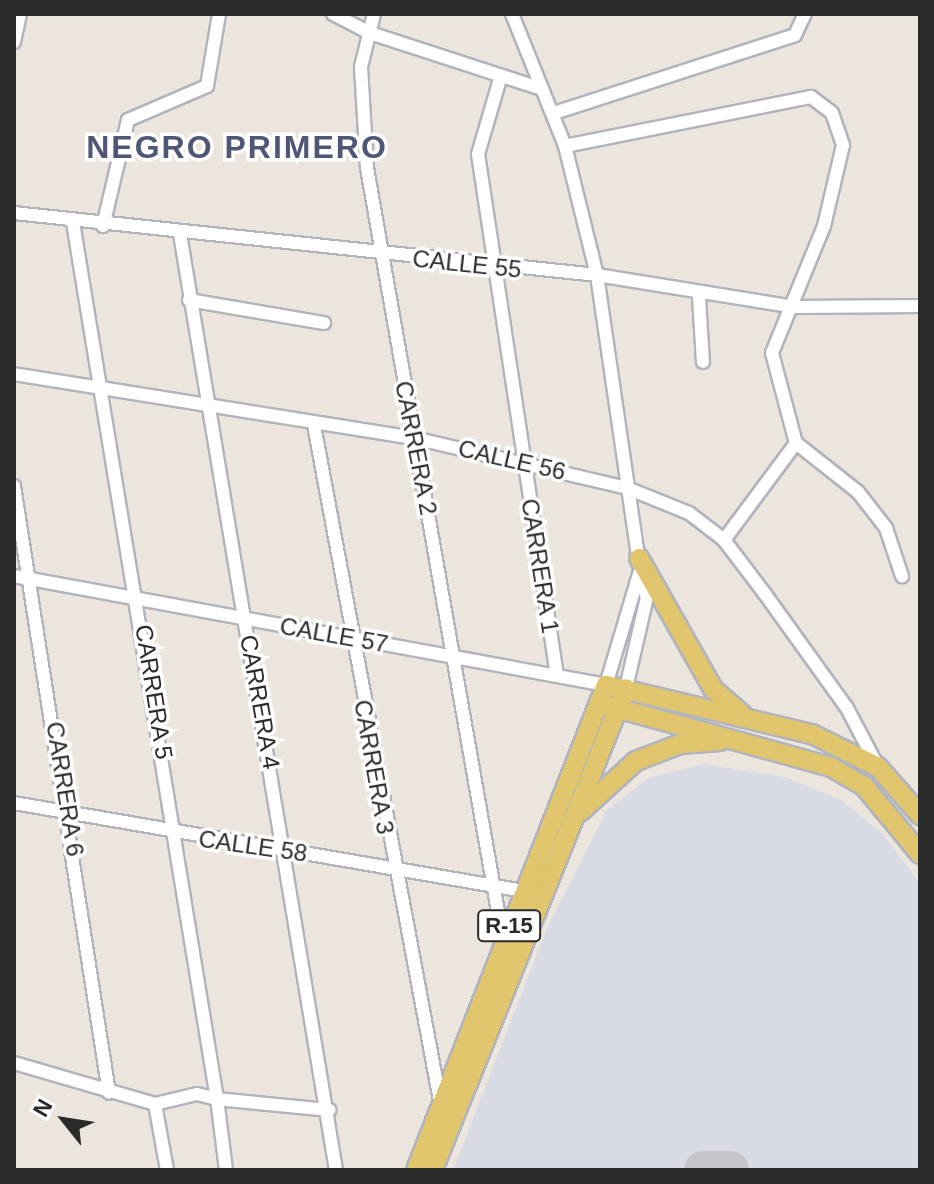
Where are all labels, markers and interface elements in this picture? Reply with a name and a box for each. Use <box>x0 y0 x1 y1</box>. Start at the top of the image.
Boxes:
district label: NEGRO PRIMERO <box>86 128 388 166</box>
street label: CALLE 55 <box>411 244 523 284</box>
street label: CARRERA 2 <box>389 378 443 518</box>
street label: CALLE 56 <box>455 434 569 486</box>
street label: CARRERA 1 <box>515 496 565 636</box>
street label: CALLE 57 <box>278 611 390 659</box>
street label: CARRERA 5 <box>129 622 179 762</box>
street label: CARRERA 4 <box>234 632 286 772</box>
street label: CARRERA 3 <box>348 697 400 837</box>
street label: CARRERA 6 <box>40 719 90 859</box>
street label: CALLE 58 <box>197 824 309 868</box>
road number: R-15 <box>477 908 541 944</box>
north arrow <box>24 1080 104 1160</box>
text: N <box>28 1095 58 1121</box>

